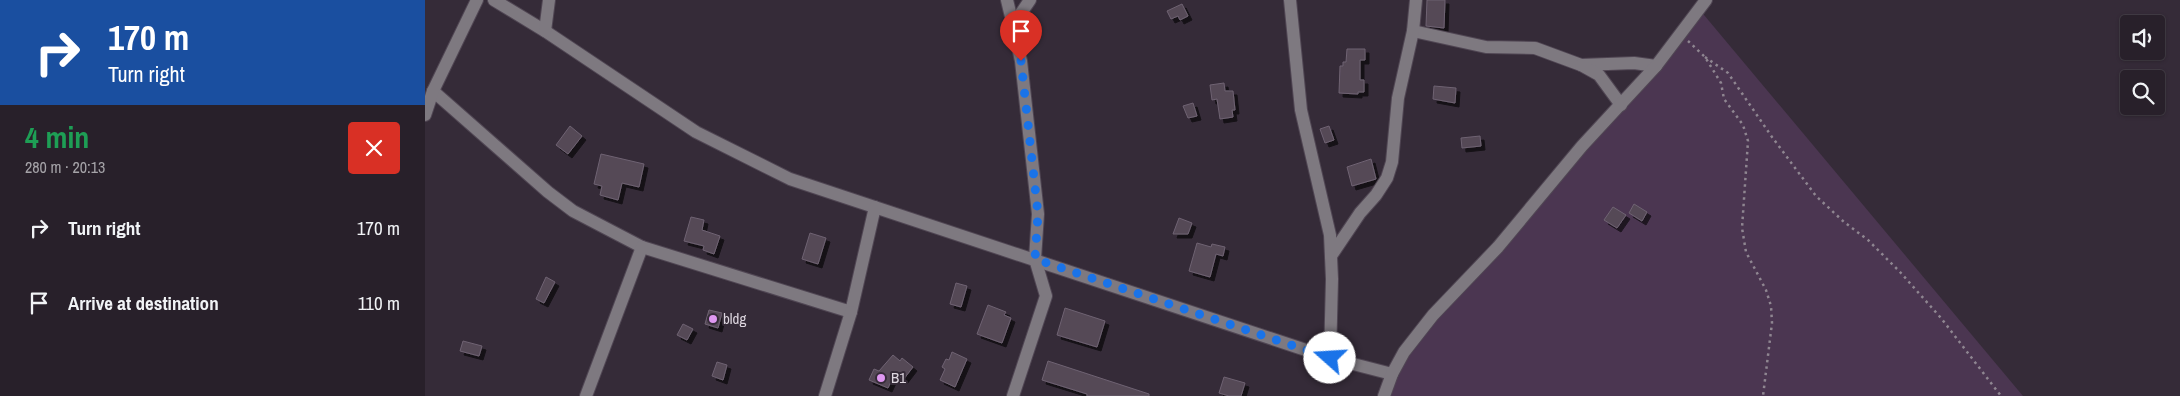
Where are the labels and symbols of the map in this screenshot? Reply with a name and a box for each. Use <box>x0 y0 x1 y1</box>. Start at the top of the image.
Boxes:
pin <box>1000 10 1042 61</box>
place label: bldg <box>723 308 746 329</box>
marker: bldg <box>707 313 719 325</box>
position arrow <box>1303 331 1355 383</box>
place label: B1 <box>891 367 906 388</box>
marker: B1 <box>875 372 887 384</box>

